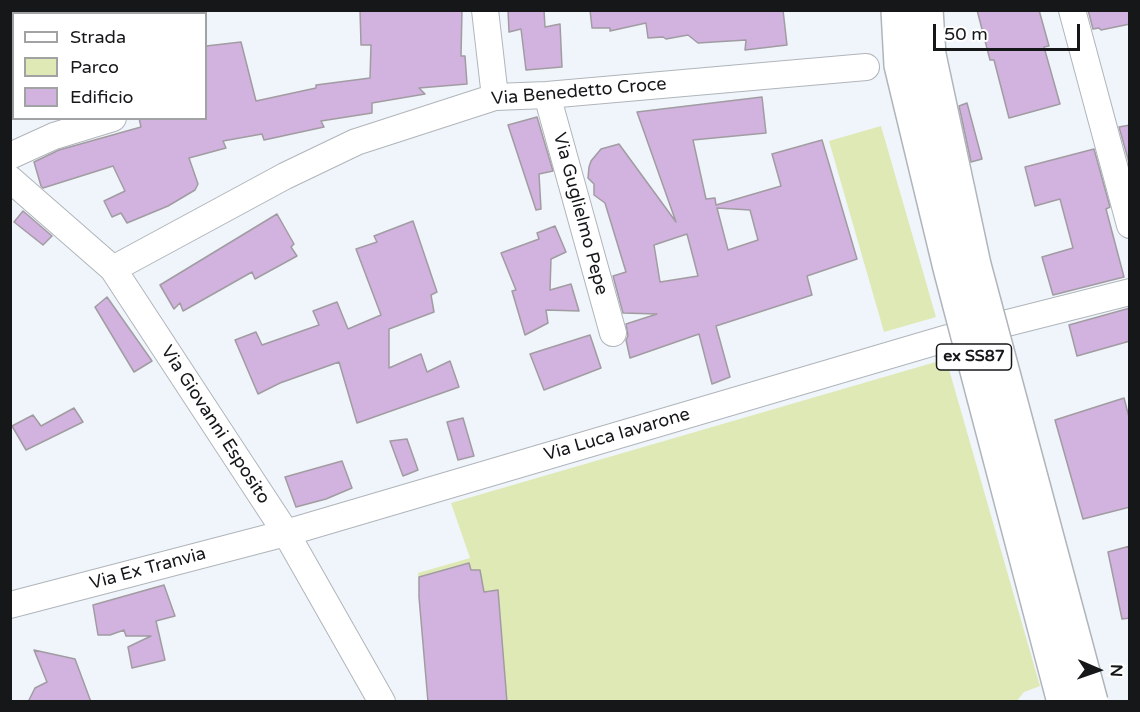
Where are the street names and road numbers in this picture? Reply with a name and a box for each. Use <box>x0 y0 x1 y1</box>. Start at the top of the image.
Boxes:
street label: Via Benedetto Croce <box>491 74 667 110</box>
street label: Via Guglielmo Pepe <box>548 131 612 297</box>
street label: Via Giovanni Esposito <box>156 342 274 508</box>
road number: ex SS87 <box>936 344 1012 370</box>
street label: Via Luca Iavarone <box>542 404 692 466</box>
street label: Via Ex Tranvia <box>88 543 208 595</box>

